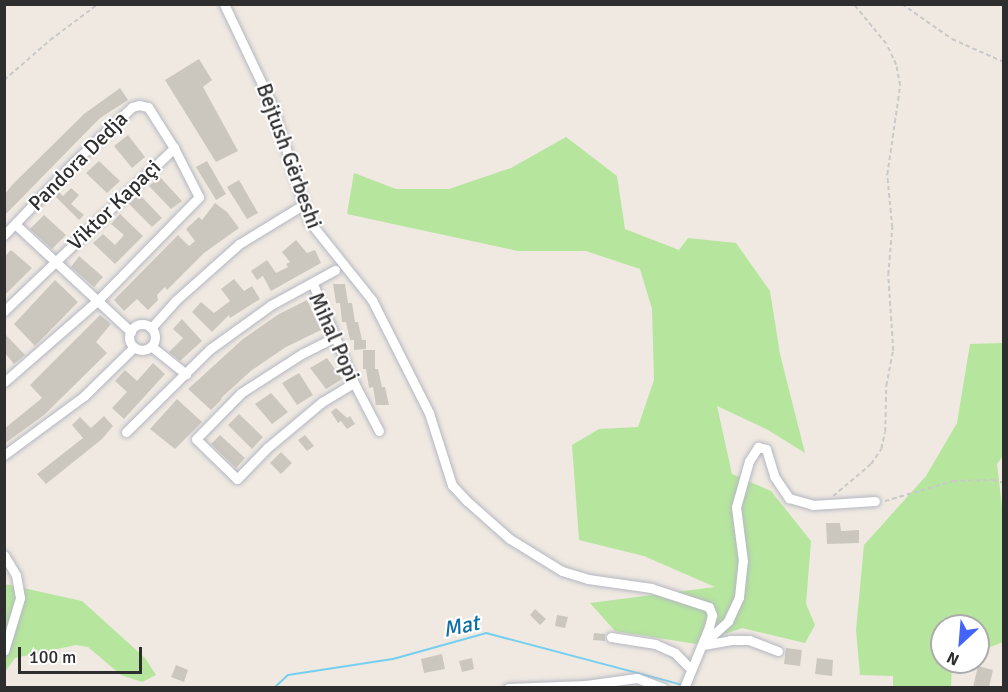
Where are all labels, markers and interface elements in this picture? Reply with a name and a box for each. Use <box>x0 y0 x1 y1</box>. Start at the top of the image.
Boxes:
street label: Bejtush Gërbeshi <box>251 80 327 232</box>
street label: Pandora Dedja <box>23 106 133 216</box>
street label: Viktor Kapaçi <box>62 154 166 256</box>
street label: Mihal Popi <box>303 289 365 385</box>
water label: Mat <box>440 609 482 643</box>
north arrow <box>930 614 990 674</box>
scale bar <box>21 635 146 673</box>
text: 100 m <box>29 646 76 668</box>
text: N <box>944 647 962 670</box>

